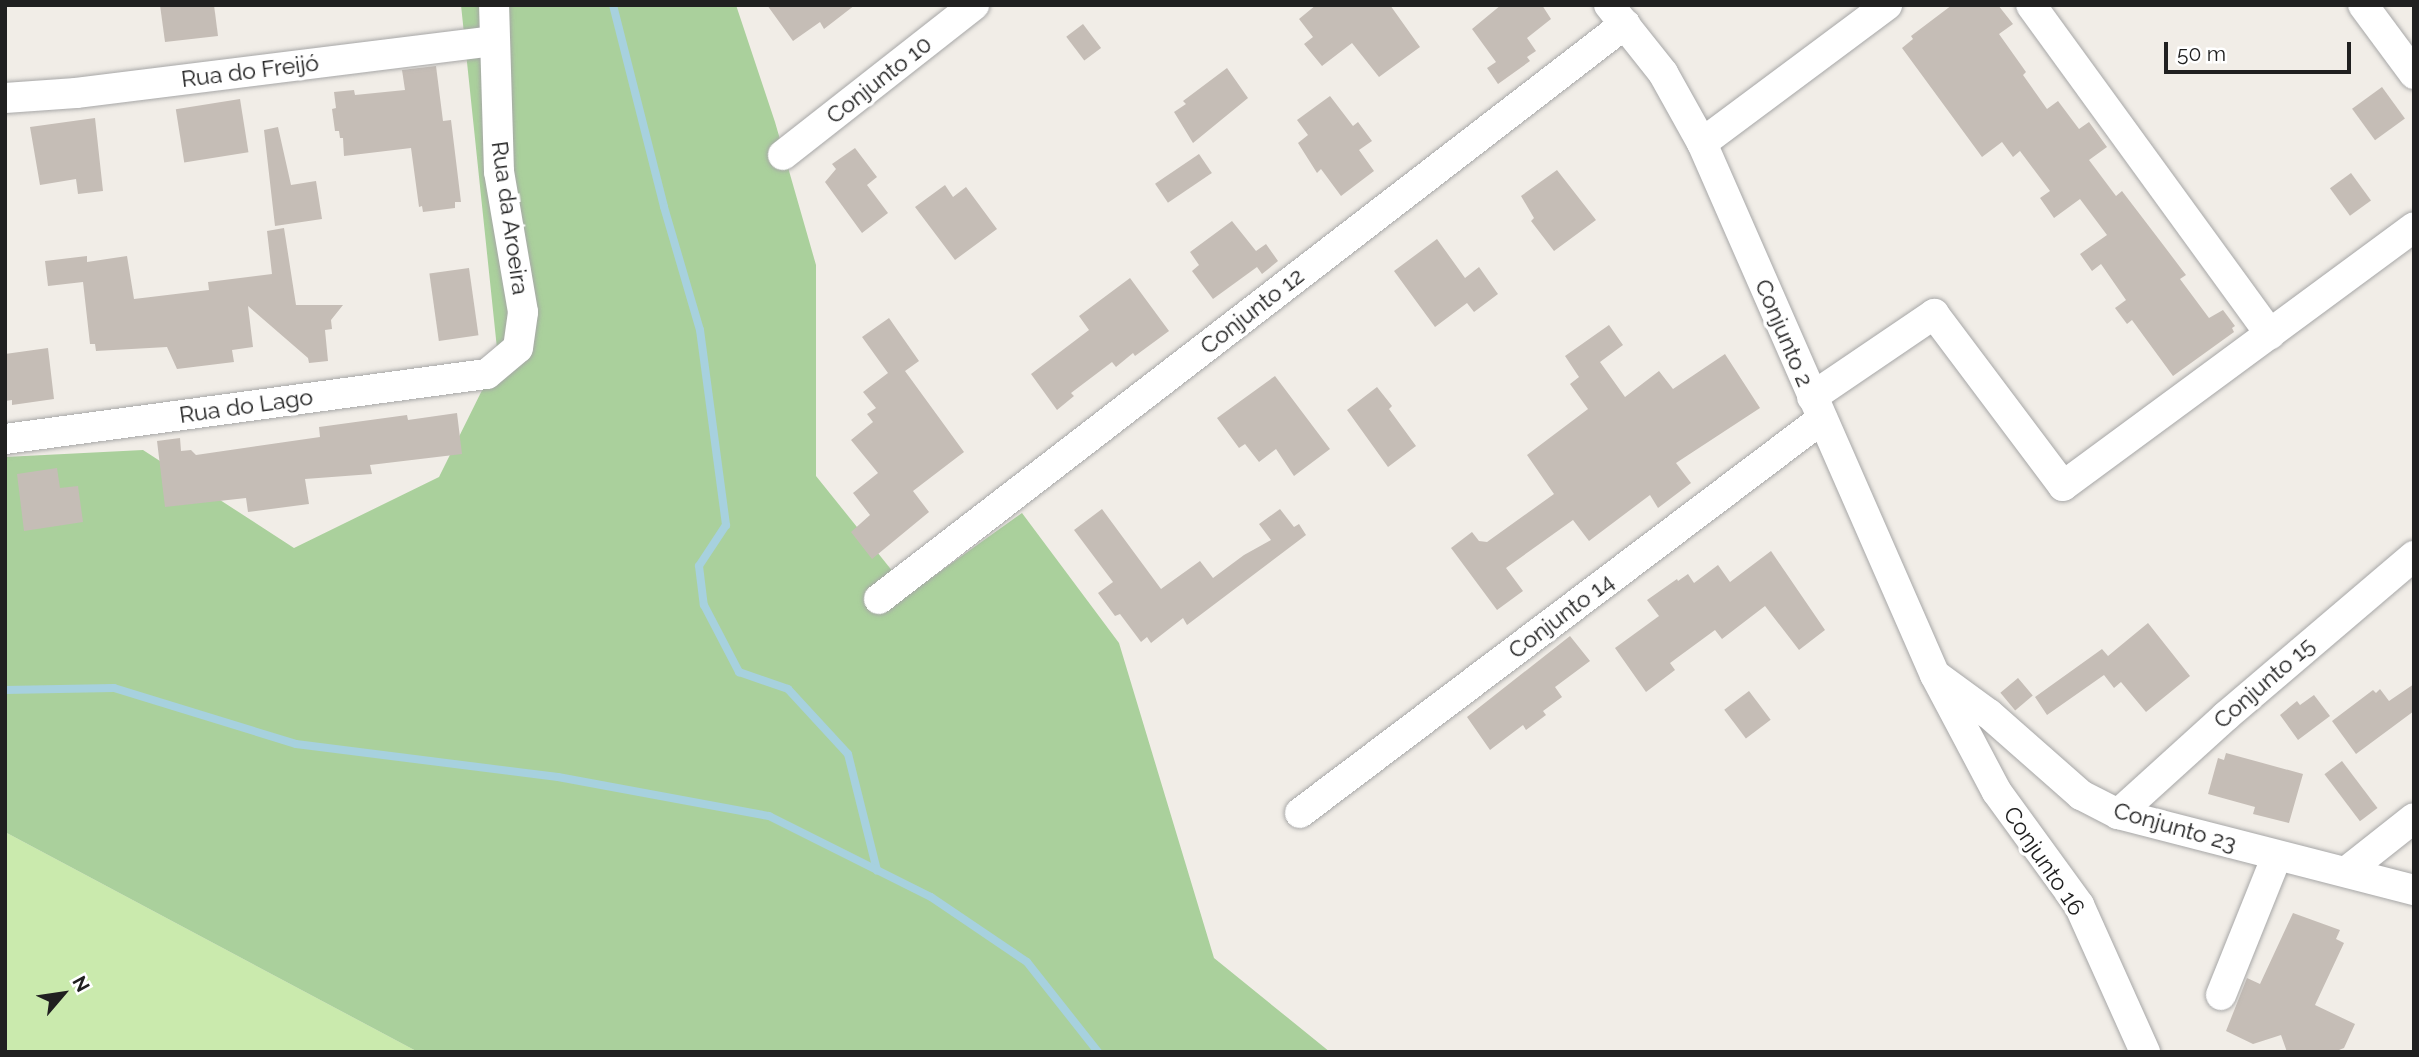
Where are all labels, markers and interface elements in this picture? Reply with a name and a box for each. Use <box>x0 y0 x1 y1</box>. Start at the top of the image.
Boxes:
scale bar <box>2167 28 2354 72</box>
street label: Conjunto 10 <box>821 30 937 130</box>
text: 50 m <box>2177 41 2226 66</box>
street label: Rua do Freijó <box>180 49 320 93</box>
street label: Rua da Aroeira <box>486 139 534 297</box>
street label: Conjunto 12 <box>1195 262 1309 360</box>
street label: Conjunto 2 <box>1749 275 1819 391</box>
street label: Rua do Lago <box>177 383 315 429</box>
street label: Conjunto 14 <box>1503 568 1619 664</box>
street label: Conjunto 15 <box>2208 632 2320 734</box>
street label: Conjunto 23 <box>2110 796 2240 858</box>
street label: Conjunto 16 <box>1997 801 2091 921</box>
north arrow <box>28 959 98 1029</box>
text: N <box>68 972 95 995</box>

